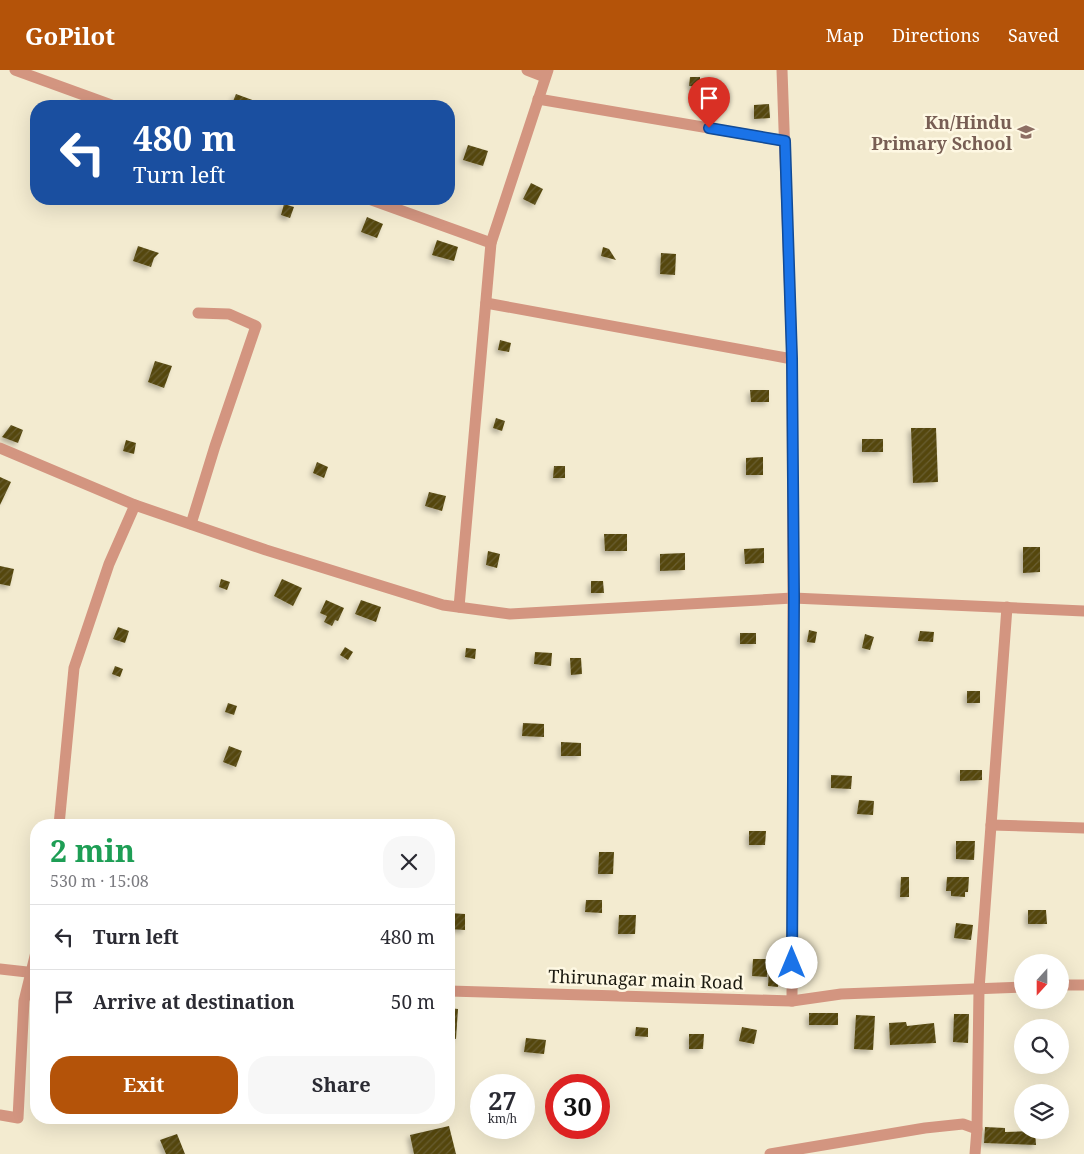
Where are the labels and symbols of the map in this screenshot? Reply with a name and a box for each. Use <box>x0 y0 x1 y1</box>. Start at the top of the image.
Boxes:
pin <box>688 77 730 128</box>
place label: Kn/Hindu Primary School <box>871 110 1013 155</box>
school or university icon: Kn/Hindu Primary School <box>1016 122 1036 142</box>
position arrow <box>765 936 817 988</box>
north arrow <box>1014 954 1069 1009</box>
street label: Thirunagar main Road <box>548 964 744 994</box>
speed limit sign: 30 <box>545 1074 610 1139</box>

